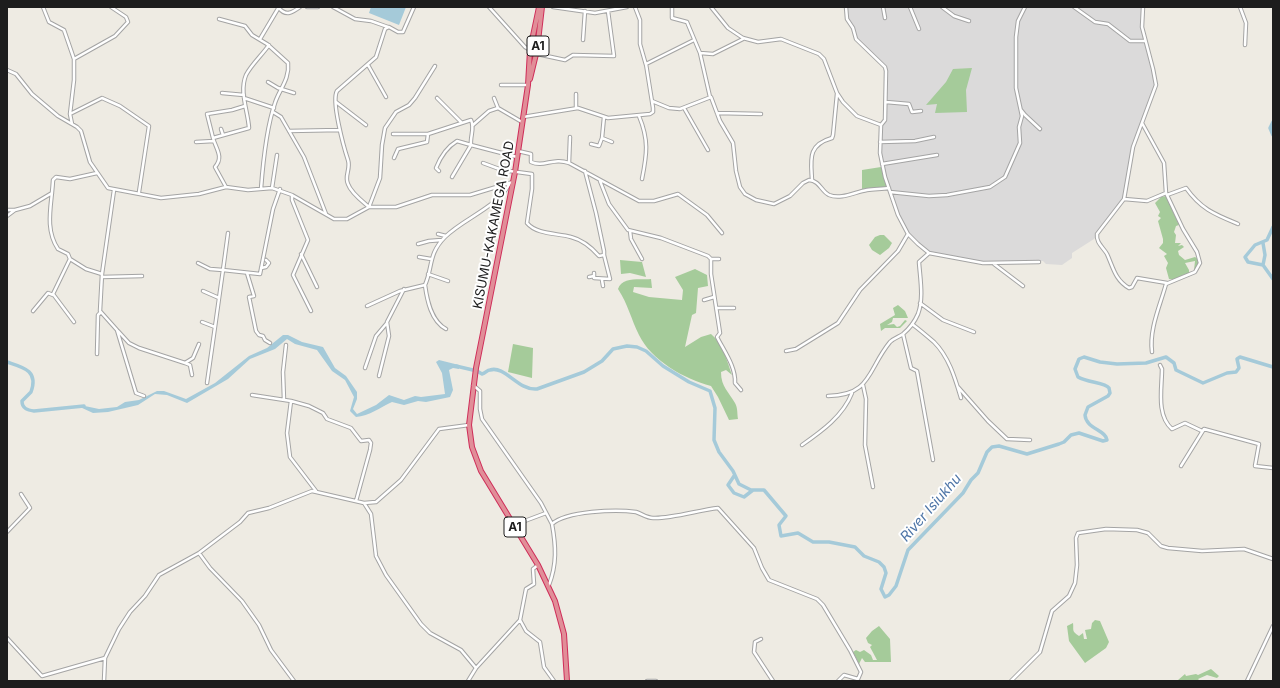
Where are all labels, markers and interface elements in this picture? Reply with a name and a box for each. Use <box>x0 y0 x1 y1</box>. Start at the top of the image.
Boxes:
road number: A1 <box>527 36 549 56</box>
street label: KISUMU-KAKAMEGA ROAD <box>470 140 518 310</box>
water label: River Isiukhu <box>897 471 965 545</box>
road number: A1 <box>504 517 526 537</box>

